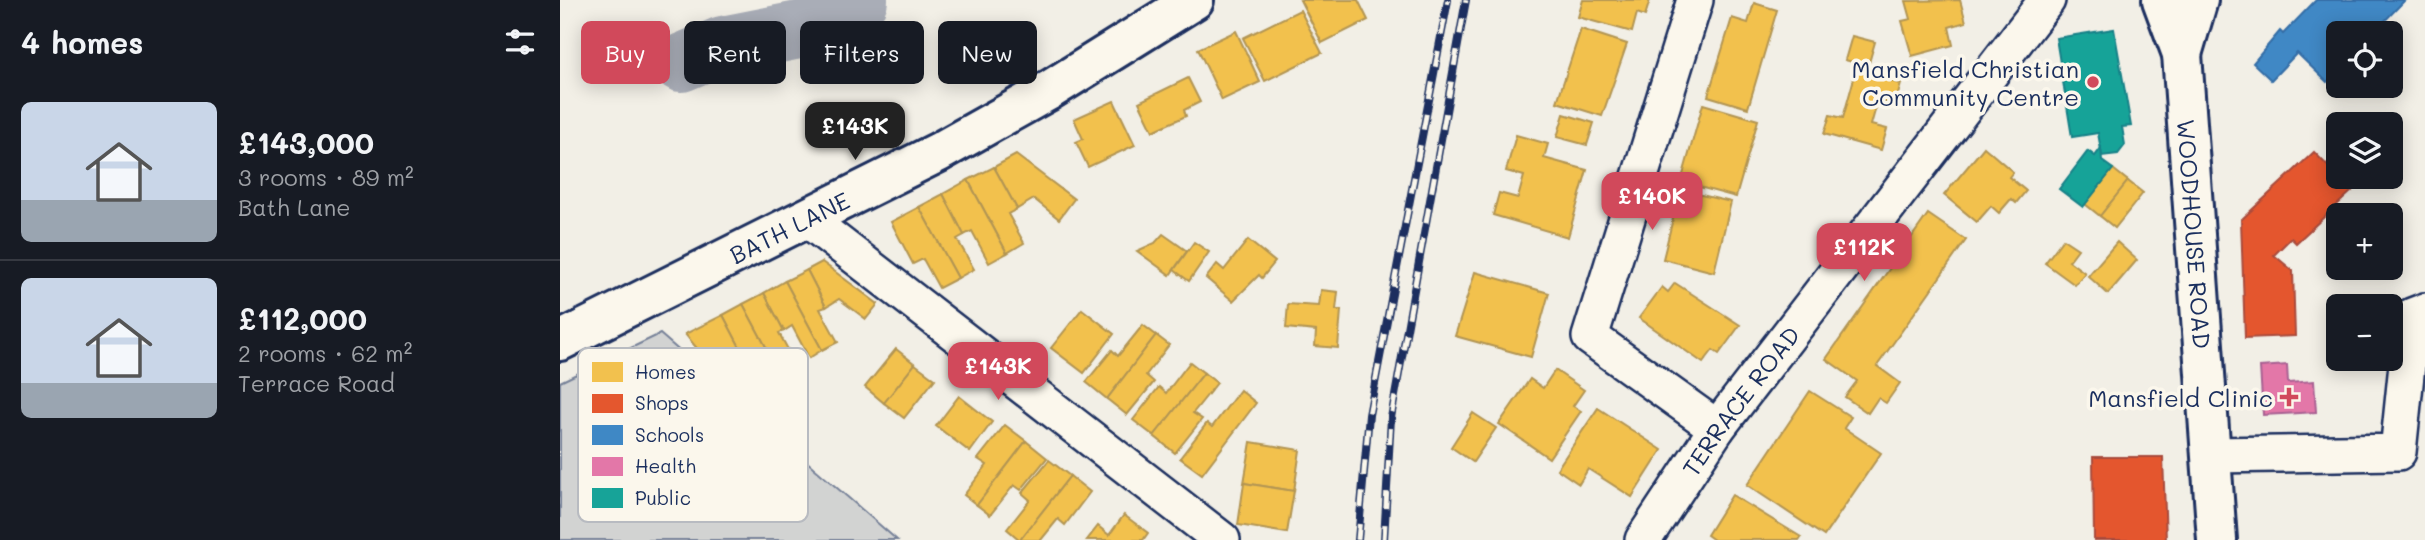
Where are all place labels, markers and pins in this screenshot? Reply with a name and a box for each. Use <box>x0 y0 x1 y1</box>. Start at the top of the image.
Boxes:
place label: Mansfield Christian Community Centre <box>1852 53 2079 112</box>
marker: Mansfield Christian Community Centre <box>2085 74 2101 90</box>
pin: £143K <box>806 102 904 162</box>
pin: £140K <box>1603 173 1701 232</box>
pin: £112K <box>1815 224 1913 283</box>
pin: £143K <box>949 342 1047 402</box>
place label: Mansfield Clinic <box>2088 382 2273 413</box>
marker: Mansfield Clinic <box>2279 387 2299 407</box>

